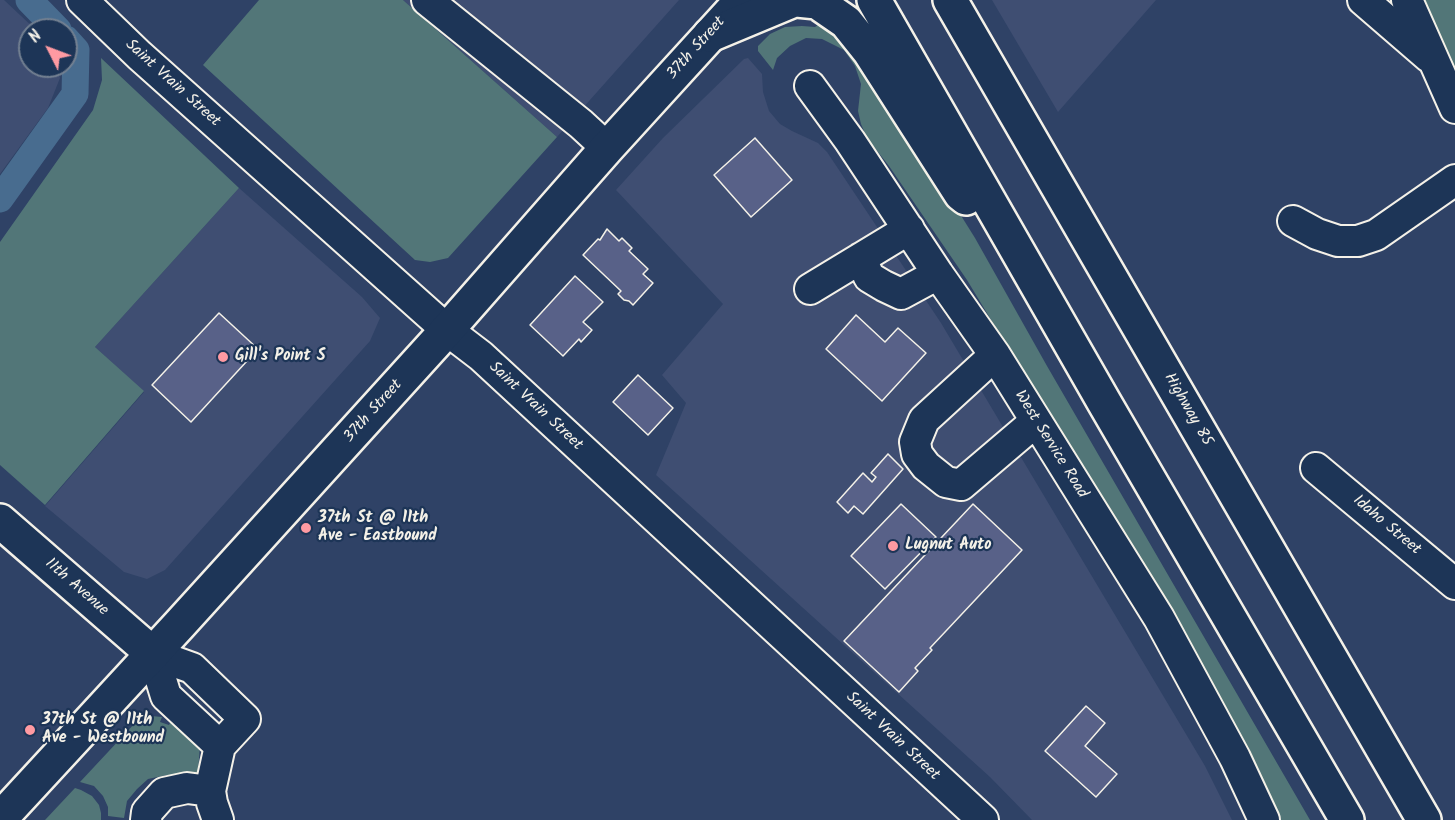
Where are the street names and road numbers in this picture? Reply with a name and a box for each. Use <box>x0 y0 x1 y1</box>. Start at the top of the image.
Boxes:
street label: 37th Street <box>664 13 730 85</box>
street label: Saint Vrain Street <box>120 36 224 132</box>
street label: Saint Vrain Street <box>484 359 586 455</box>
street label: Highway 85 <box>1158 370 1216 450</box>
street label: 37th Street <box>341 376 407 448</box>
street label: West Service Road <box>1009 388 1091 502</box>
street label: Idaho Street <box>1348 492 1424 560</box>
street label: 11th Avenue <box>40 555 112 621</box>
street label: Saint Vrain Street <box>841 689 943 785</box>

